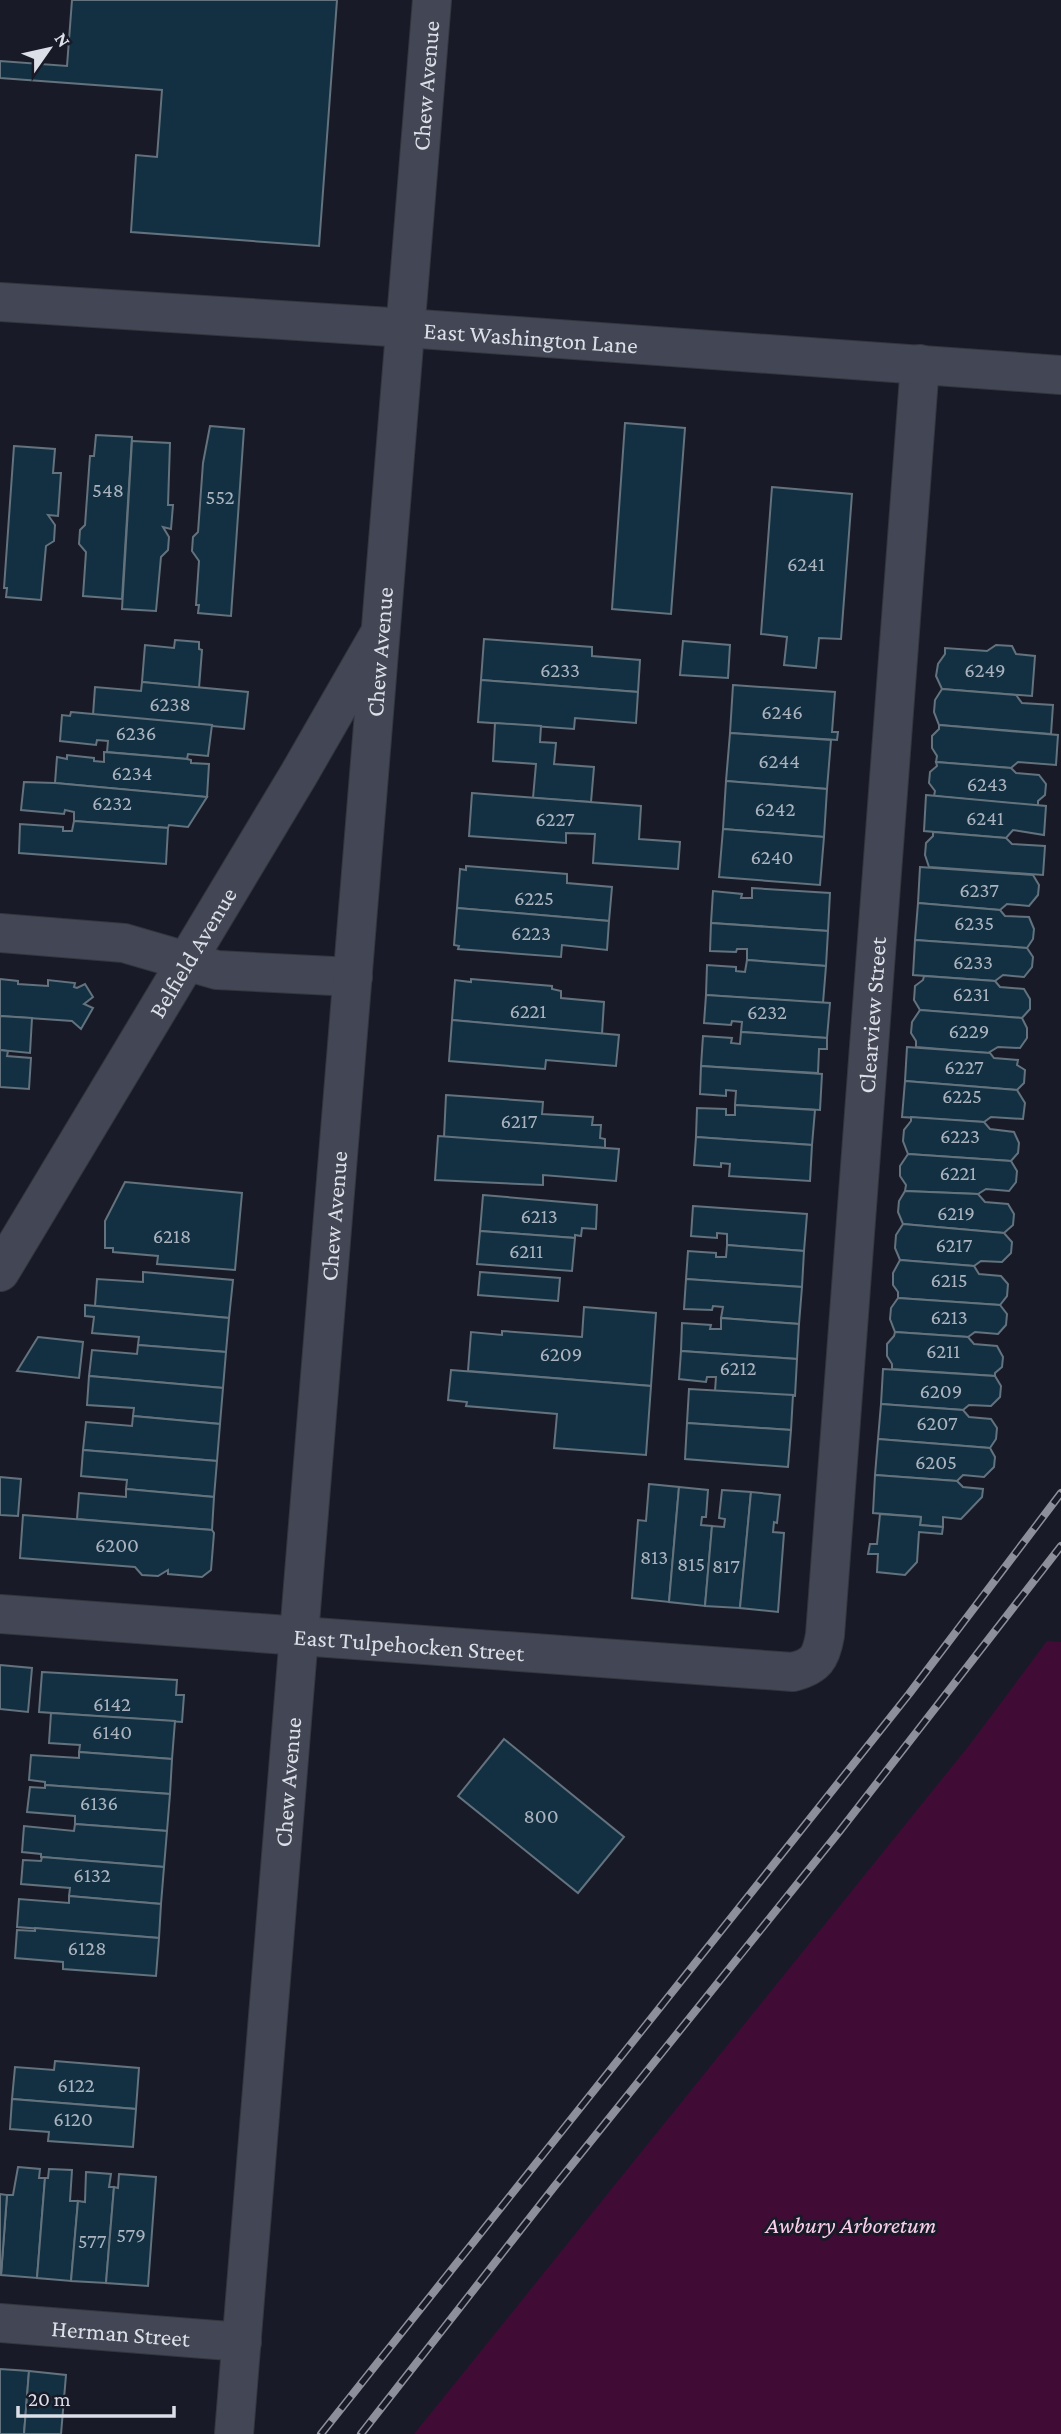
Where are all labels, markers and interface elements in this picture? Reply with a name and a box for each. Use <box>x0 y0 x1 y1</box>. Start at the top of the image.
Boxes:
north arrow <box>14 14 84 84</box>
street label: Chew Avenue <box>406 20 444 152</box>
text: N <box>50 29 75 51</box>
street label: East Washington Lane <box>423 316 639 358</box>
house number: 548 <box>92 478 124 502</box>
house number: 552 <box>205 485 235 509</box>
house number: 6241 <box>787 552 825 576</box>
street label: Chew Avenue <box>360 586 398 718</box>
house number: 6233 <box>540 658 580 682</box>
house number: 6249 <box>964 658 1006 682</box>
house number: 6238 <box>149 692 191 716</box>
house number: 6246 <box>761 700 803 724</box>
house number: 6236 <box>116 721 156 745</box>
house number: 6244 <box>758 749 800 773</box>
house number: 6234 <box>112 761 152 785</box>
house number: 6243 <box>967 772 1007 796</box>
house number: 6232 <box>92 791 132 815</box>
house number: 6242 <box>755 797 795 821</box>
house number: 6241 <box>966 806 1004 830</box>
house number: 6227 <box>535 807 575 831</box>
house number: 6240 <box>751 845 793 869</box>
house number: 6237 <box>959 878 999 902</box>
street label: Belfield Avenue <box>142 882 242 1022</box>
house number: 6225 <box>514 886 554 910</box>
house number: 6235 <box>954 911 994 935</box>
house number: 6223 <box>511 921 551 945</box>
street label: Clearview Street <box>852 935 891 1094</box>
house number: 6233 <box>953 950 993 974</box>
house number: 6231 <box>952 982 990 1006</box>
house number: 6221 <box>509 999 547 1023</box>
house number: 6232 <box>747 1000 787 1024</box>
house number: 6229 <box>949 1019 989 1043</box>
house number: 6227 <box>944 1055 984 1079</box>
house number: 6225 <box>942 1084 982 1108</box>
house number: 6217 <box>501 1109 538 1133</box>
house number: 6223 <box>940 1124 980 1148</box>
street label: Chew Avenue <box>314 1150 352 1282</box>
house number: 6221 <box>939 1161 977 1185</box>
house number: 6219 <box>937 1201 975 1225</box>
house number: 6213 <box>520 1204 558 1228</box>
house number: 6218 <box>153 1224 191 1248</box>
house number: 6217 <box>936 1233 973 1257</box>
house number: 6211 <box>509 1239 543 1263</box>
house number: 6215 <box>930 1268 968 1292</box>
house number: 6213 <box>930 1305 968 1329</box>
house number: 6211 <box>926 1339 960 1363</box>
house number: 6209 <box>540 1342 582 1366</box>
house number: 6212 <box>719 1356 757 1380</box>
house number: 6209 <box>920 1379 962 1403</box>
house number: 6207 <box>916 1411 958 1435</box>
house number: 6205 <box>915 1450 957 1474</box>
house number: 6200 <box>95 1533 139 1557</box>
house number: 813 <box>640 1545 668 1569</box>
house number: 815 <box>677 1552 705 1576</box>
house number: 817 <box>712 1554 740 1578</box>
street label: East Tulpehocken Street <box>293 1622 526 1666</box>
house number: 6142 <box>93 1692 131 1716</box>
street label: Chew Avenue <box>268 1716 306 1848</box>
house number: 6140 <box>92 1720 132 1744</box>
house number: 6136 <box>80 1791 118 1815</box>
house number: 800 <box>523 1804 559 1828</box>
house number: 6132 <box>73 1863 111 1887</box>
house number: 6128 <box>68 1936 106 1960</box>
house number: 6122 <box>57 2073 95 2097</box>
house number: 6120 <box>53 2107 93 2131</box>
park label: Awbury Arboretum <box>765 2211 936 2238</box>
house number: 579 <box>116 2223 146 2247</box>
house number: 577 <box>78 2229 107 2253</box>
street label: Herman Street <box>50 2314 192 2351</box>
scale bar <box>18 2374 173 2418</box>
text: 20 m <box>28 2387 71 2411</box>

